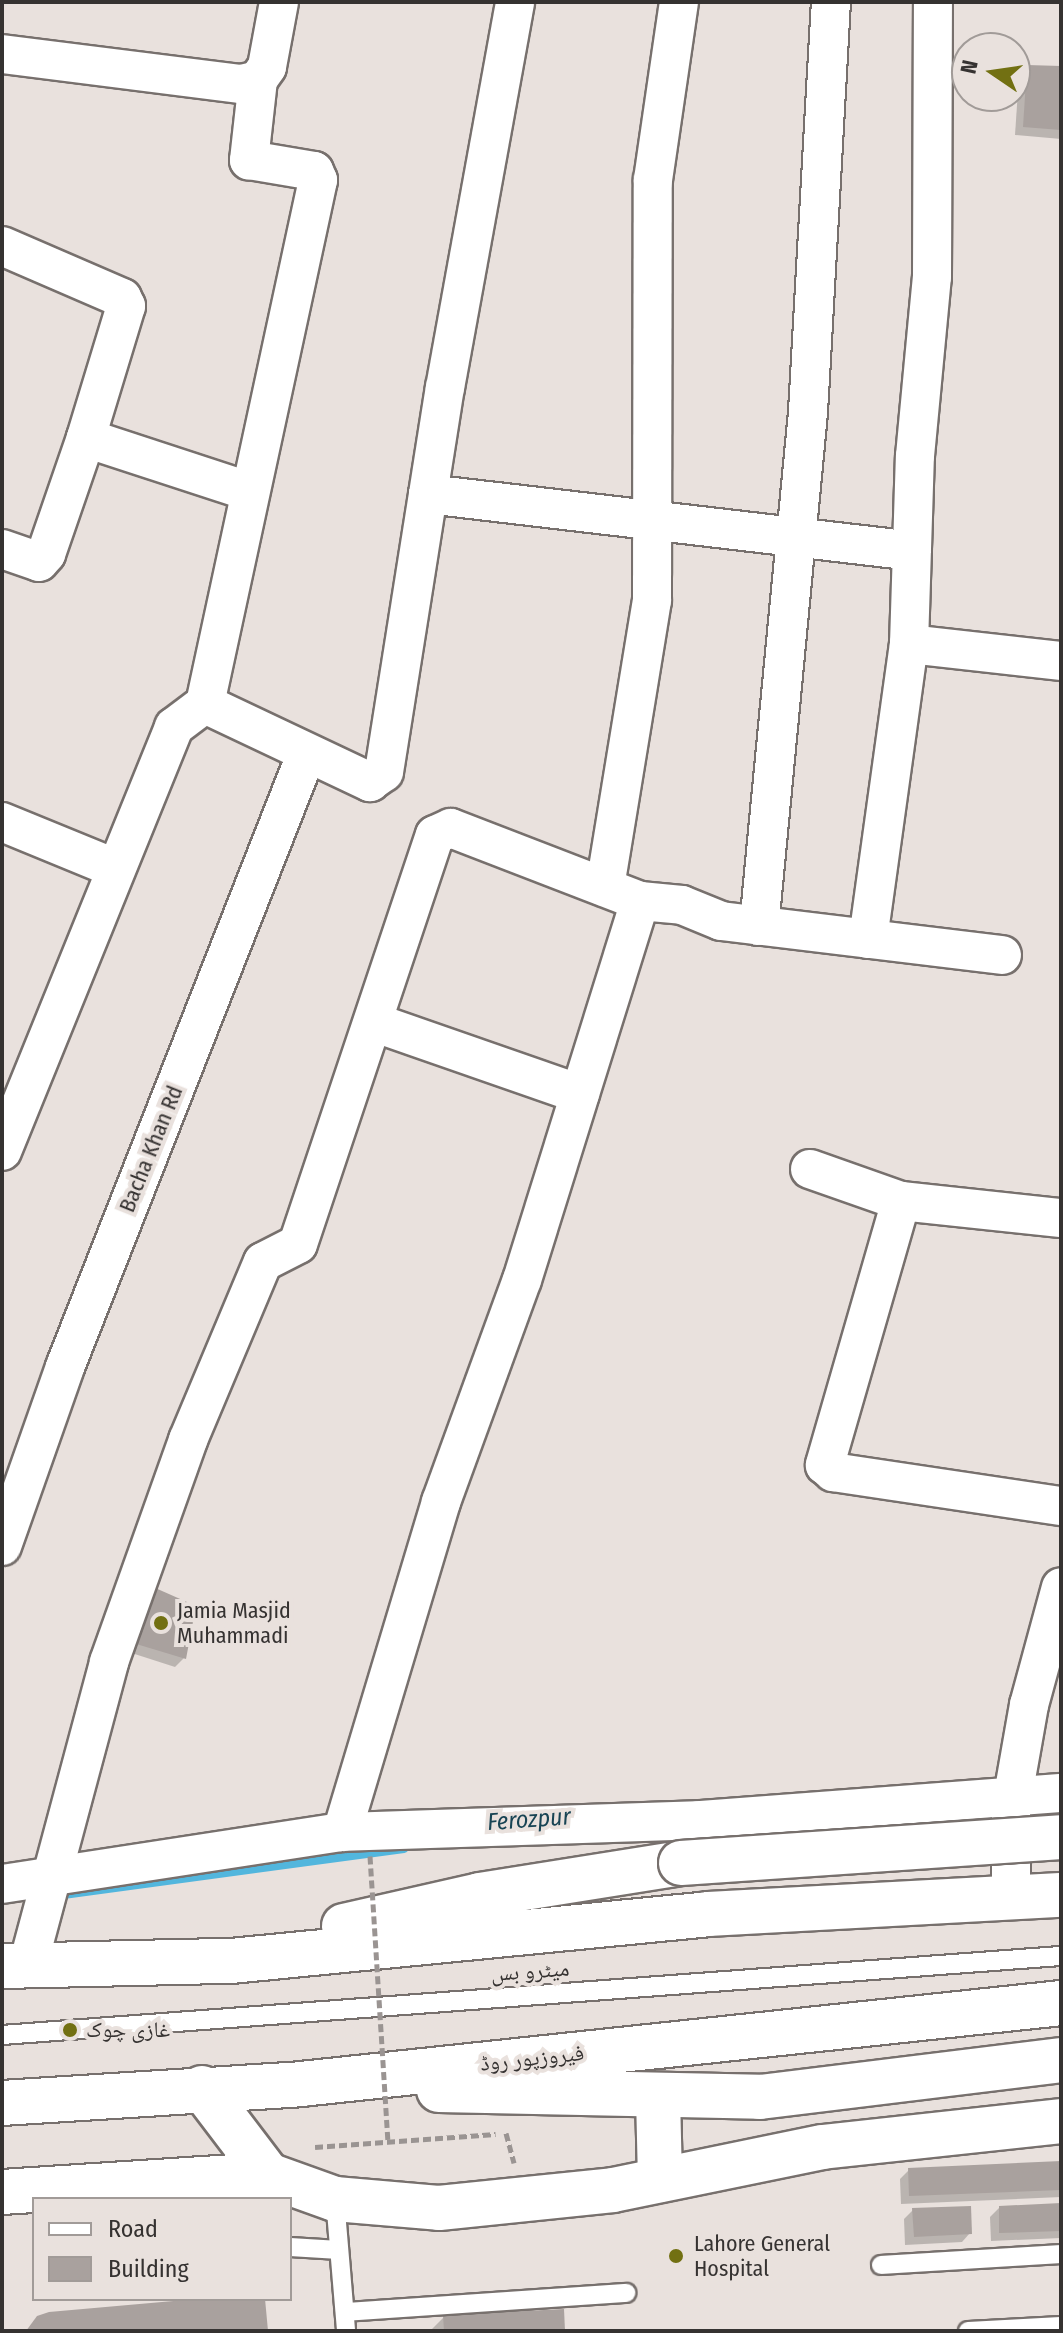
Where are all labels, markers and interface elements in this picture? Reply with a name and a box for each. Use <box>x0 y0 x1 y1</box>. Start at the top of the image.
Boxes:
north arrow <box>951 32 1031 112</box>
text: N <box>954 57 984 76</box>
street label: Bacha Khan Rd <box>114 1082 188 1216</box>
place label: Jamia Masjid Muhammadi <box>177 1597 291 1648</box>
marker: Jamia Masjid Muhammadi <box>152 1614 170 1632</box>
water label: Ferozpur <box>486 1803 572 1837</box>
street label: میٹرو بس <box>490 1955 570 1987</box>
place label: غازی چوک <box>86 2017 170 2043</box>
marker: غازی چوک <box>61 2021 79 2039</box>
street label: فیروزپور روڈ <box>479 2039 585 2077</box>
legend <box>32 2197 292 2301</box>
text: Road <box>108 2215 158 2243</box>
place label: Lahore General Hospital <box>694 2230 830 2282</box>
marker: Lahore General Hospital <box>665 2245 687 2267</box>
text: Building <box>108 2255 189 2283</box>

